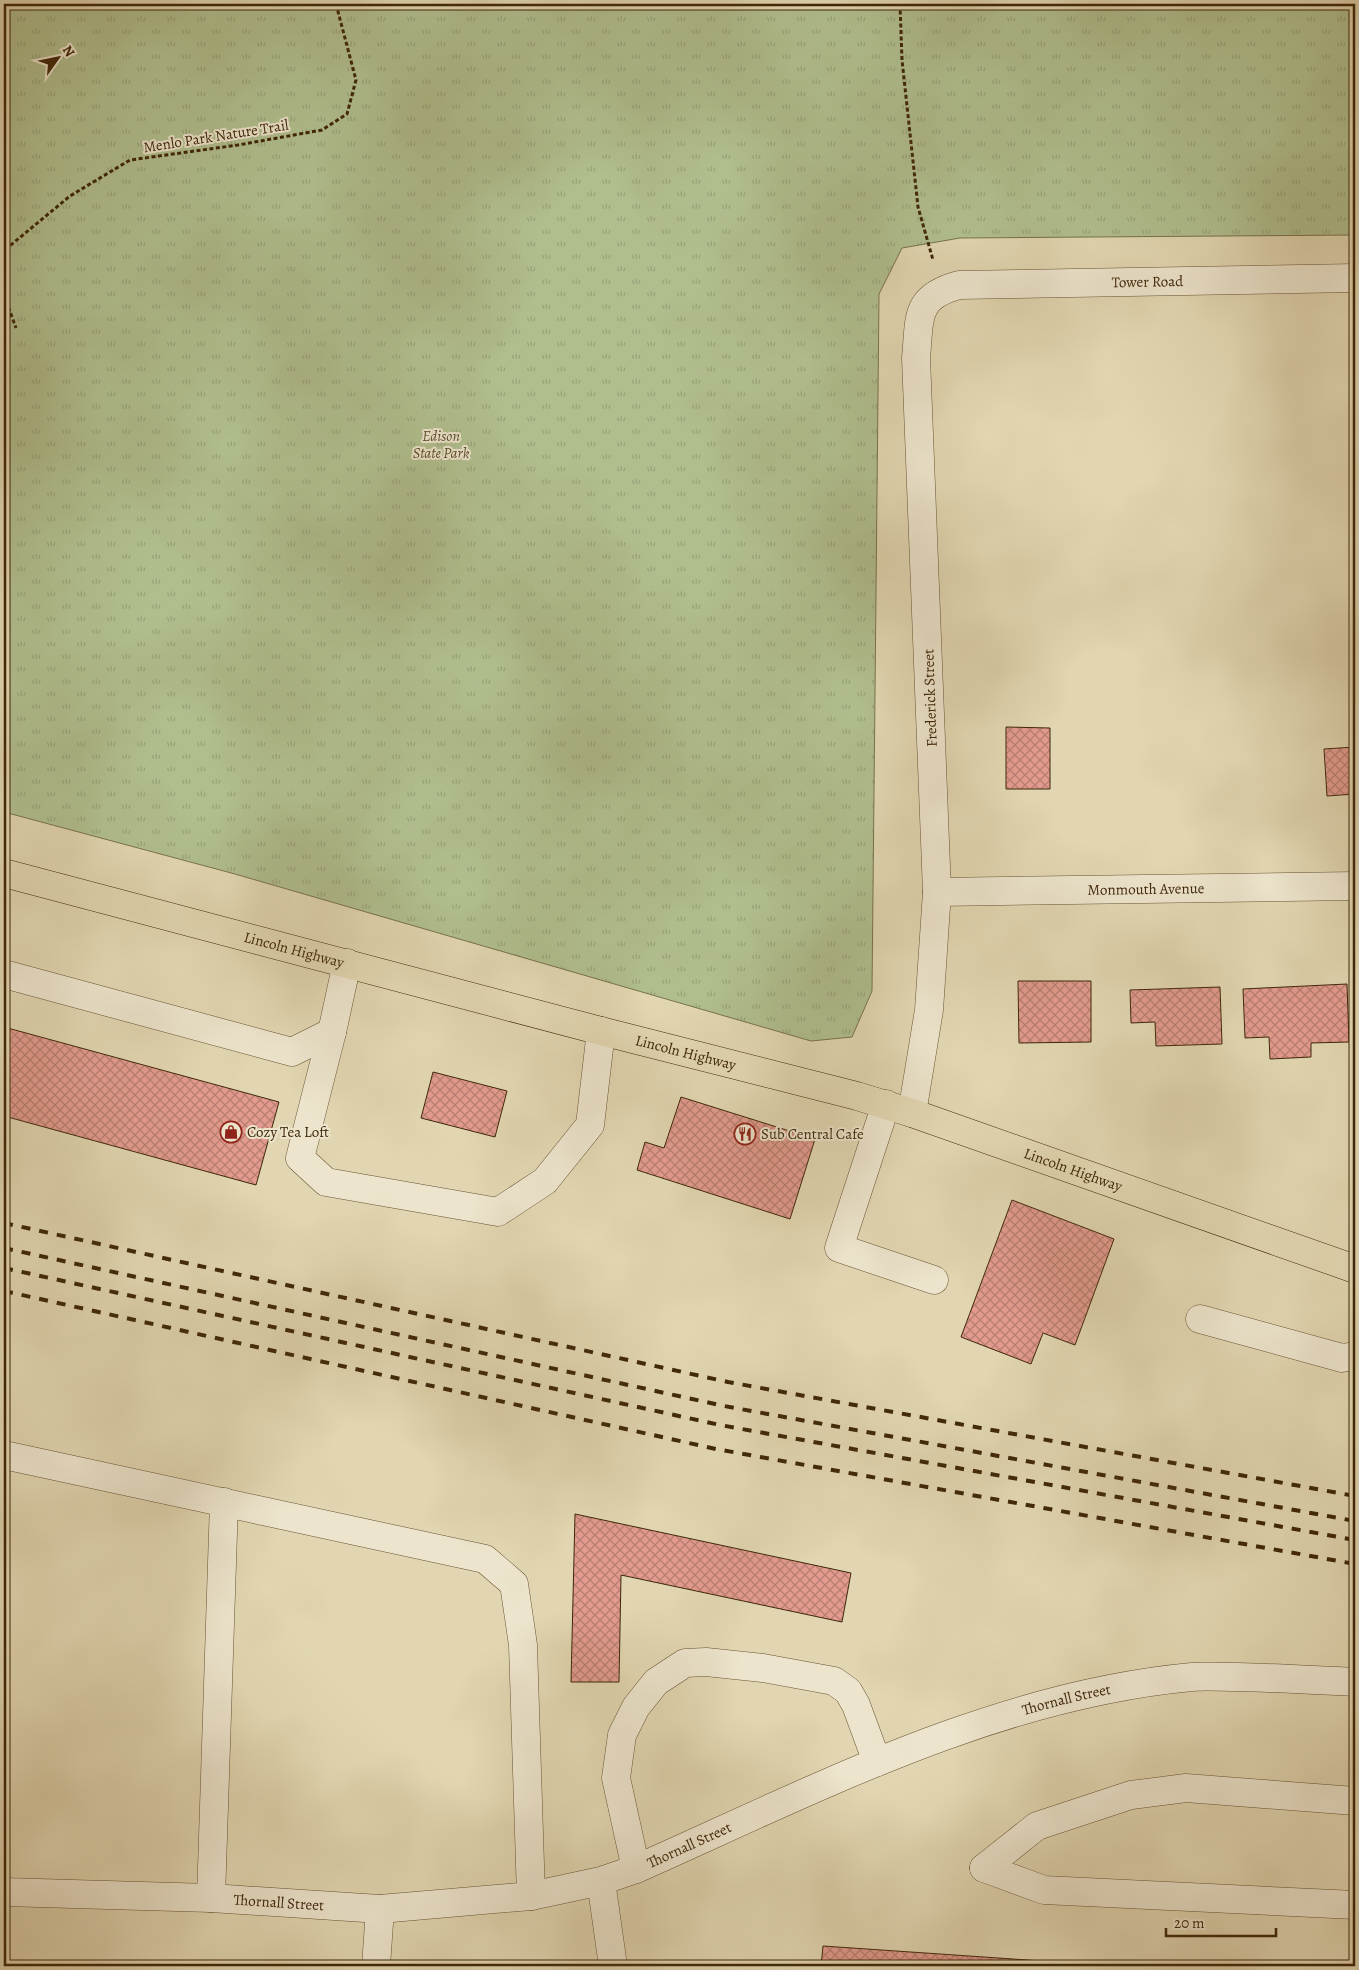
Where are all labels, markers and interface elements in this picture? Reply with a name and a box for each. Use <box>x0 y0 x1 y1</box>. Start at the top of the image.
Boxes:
north arrow <box>32 32 82 82</box>
text: N <box>58 42 79 61</box>
street label: Menlo Park Nature Trail <box>142 115 290 157</box>
street label: Tower Road <box>1111 271 1184 292</box>
park label: Edison State Park <box>413 426 470 463</box>
street label: Frederick Street <box>918 649 942 747</box>
street label: Monmouth Avenue <box>1087 878 1205 900</box>
street label: Lincoln Highway <box>242 927 347 973</box>
street label: Lincoln Highway <box>633 1030 738 1075</box>
shop icon: Cozy Tea Loft <box>219 1120 243 1144</box>
place label: Cozy Tea Loft <box>247 1122 329 1142</box>
restaurant icon: Sub Central Cafe <box>733 1122 757 1146</box>
place label: Sub Central Cafe <box>761 1124 864 1144</box>
street label: Lincoln Highway <box>1021 1143 1125 1196</box>
street label: Thornall Street <box>1020 1679 1112 1720</box>
street label: Thornall Street <box>644 1817 735 1873</box>
street label: Thornall Street <box>233 1889 325 1915</box>
scale bar <box>1166 1905 1276 1937</box>
text: 20 m <box>1174 1913 1205 1933</box>

